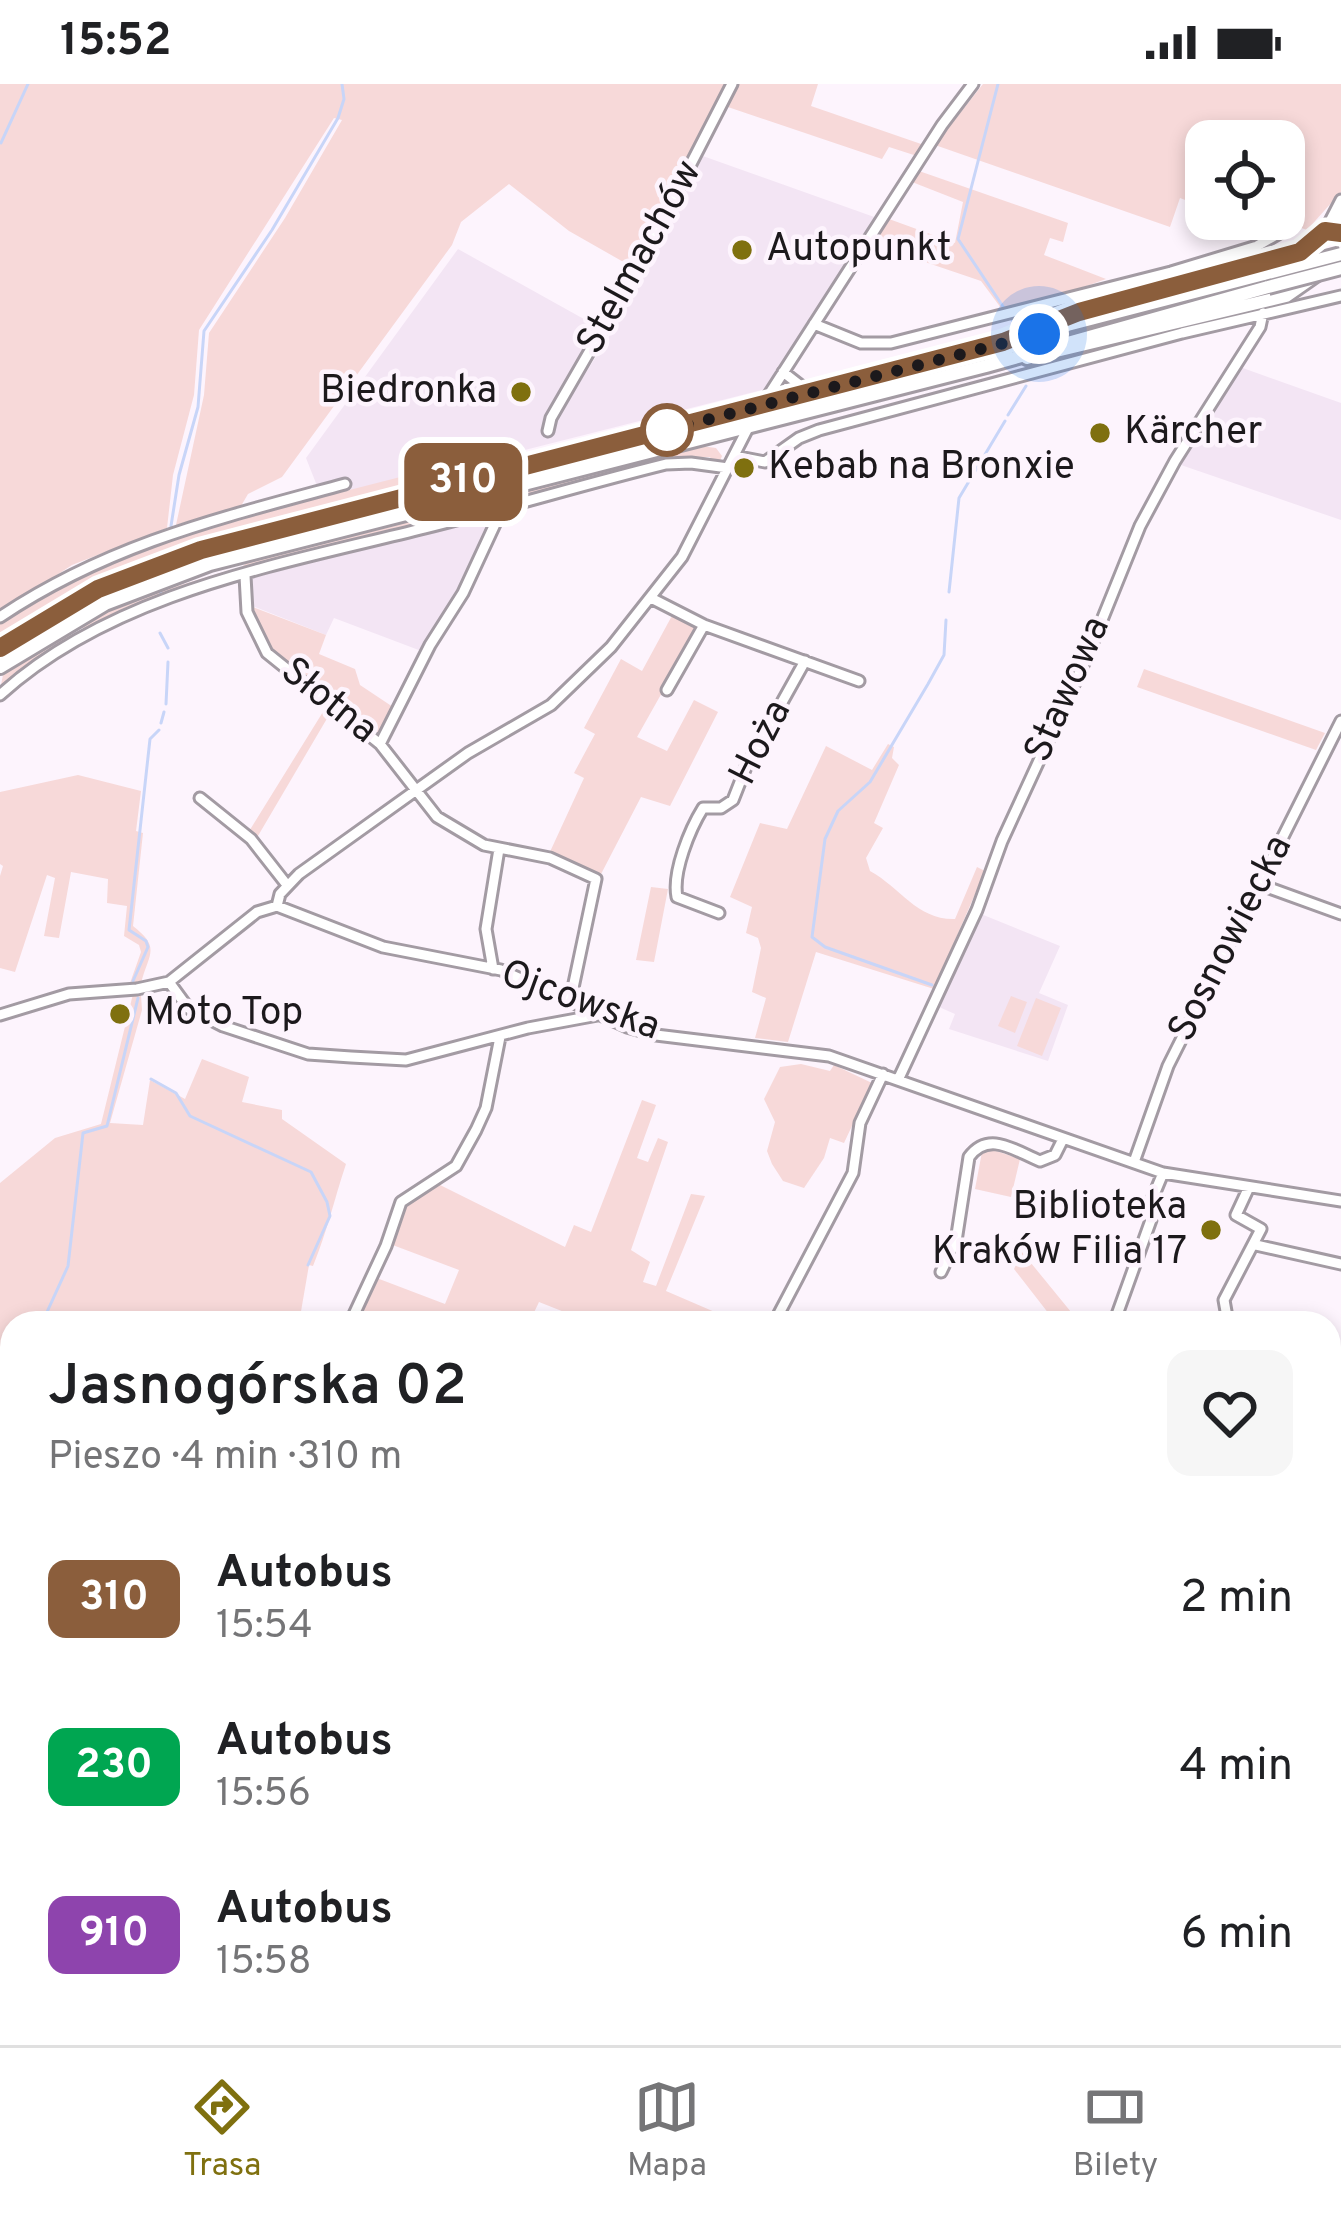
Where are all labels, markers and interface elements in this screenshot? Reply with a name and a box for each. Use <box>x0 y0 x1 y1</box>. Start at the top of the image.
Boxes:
text: 15:52 <box>60 14 171 71</box>
map controls <box>1185 120 1305 240</box>
button: locate <box>1185 120 1305 240</box>
street label: Stelmachów <box>568 152 714 364</box>
place label: Autopunkt <box>766 226 951 275</box>
marker: Autopunkt <box>729 237 755 263</box>
your location <box>1009 304 1069 364</box>
place label: Biedronka <box>320 368 497 417</box>
marker: Biedronka <box>508 379 534 405</box>
unlabelled marker <box>642 405 692 455</box>
place label: Kärcher <box>1124 409 1262 458</box>
marker: Kärcher <box>1087 420 1113 446</box>
line badge: 310 <box>394 443 532 521</box>
place label: Kebab na Bronxie <box>768 444 1075 493</box>
text: 310 <box>428 455 498 508</box>
marker: Kebab na Bronxie <box>731 455 757 481</box>
street label: Stawowa <box>1015 610 1123 770</box>
street label: Słotna <box>270 648 386 756</box>
street label: Hoża <box>720 692 804 794</box>
street label: Sosnowiecka <box>1159 827 1305 1051</box>
street label: Ojcowska <box>494 951 666 1053</box>
place label: Moto Top <box>144 990 303 1039</box>
marker: Moto Top <box>107 1001 133 1027</box>
place label: Biblioteka Kraków Filia 17 <box>932 1184 1187 1278</box>
marker: Biblioteka Kraków Filia 17 <box>1198 1217 1224 1243</box>
button: heart <box>1167 1350 1293 1476</box>
text: Jasnogórska 02 <box>48 1353 467 1425</box>
text: Pieszo · 4 min · 310 m <box>48 1434 402 1483</box>
text: Autobus <box>216 1546 393 1603</box>
text: 2 min <box>1180 1571 1293 1628</box>
text: 310 <box>79 1572 149 1625</box>
text: 15:54 <box>216 1603 313 1652</box>
text: Autobus <box>216 1714 393 1771</box>
text: 4 min <box>1180 1739 1293 1796</box>
text: 230 <box>75 1740 153 1793</box>
text: 15:56 <box>216 1771 311 1820</box>
text: Autobus <box>216 1882 393 1939</box>
text: 6 min <box>1181 1907 1293 1964</box>
text: 910 <box>79 1908 149 1961</box>
text: 15:58 <box>216 1939 312 1988</box>
tab: Trasa <box>183 2074 261 2188</box>
tab: Mapa <box>627 2074 707 2188</box>
tab: Bilety <box>1073 2074 1158 2188</box>

